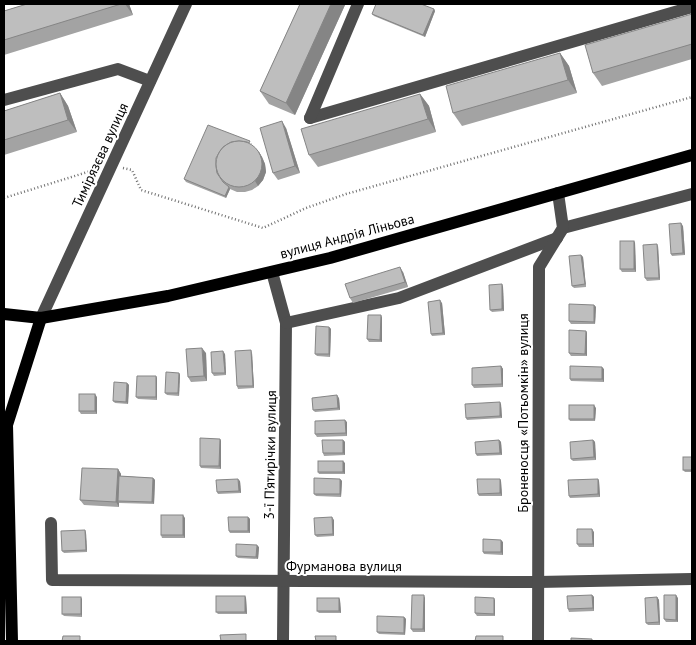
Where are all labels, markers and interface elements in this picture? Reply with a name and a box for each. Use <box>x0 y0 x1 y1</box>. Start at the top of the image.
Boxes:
street label: Тимірязєва вулиця <box>68 100 132 210</box>
street label: вулиця Андрія Ліньова <box>278 209 416 263</box>
street label: Броненосця «Потьомкін» вулиця <box>514 313 532 513</box>
street label: 3-ї П’ятирічки вулиця <box>260 390 280 520</box>
street label: Фурманова вулиця <box>286 557 402 575</box>

